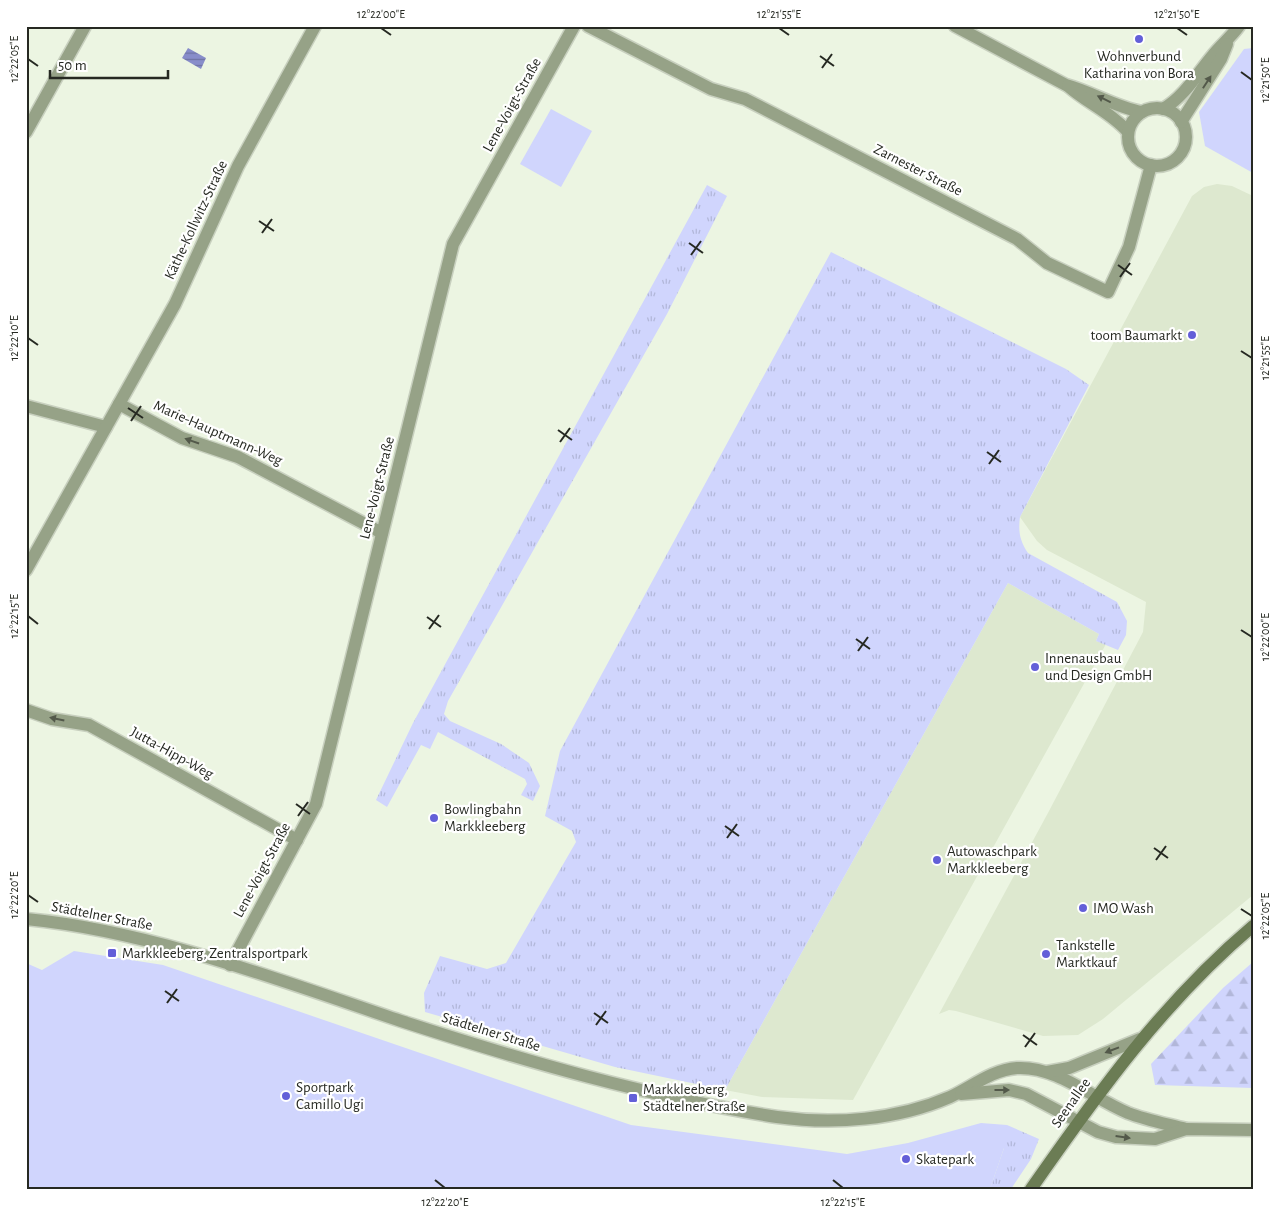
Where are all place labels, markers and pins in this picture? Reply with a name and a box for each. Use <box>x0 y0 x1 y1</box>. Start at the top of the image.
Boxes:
marker: Wohnverbund Katharina von Bora <box>1133 33 1145 45</box>
place label: Wohnverbund Katharina von Bora <box>1084 49 1194 81</box>
place label: toom Baumarkt <box>1091 328 1182 343</box>
marker: toom Baumarkt <box>1186 329 1198 341</box>
place label: Innenausbau und Design GmbH <box>1045 651 1152 683</box>
marker: Innenausbau und Design GmbH <box>1029 661 1041 673</box>
place label: Bowlingbahn Markkleeberg <box>444 802 526 834</box>
marker: Bowlingbahn Markkleeberg <box>428 812 440 824</box>
place label: Autowaschpark Markkleeberg <box>947 844 1037 876</box>
marker: Autowaschpark Markkleeberg <box>931 854 943 866</box>
place label: IMO Wash <box>1093 901 1154 916</box>
marker: IMO Wash <box>1077 902 1089 914</box>
place label: Tankstelle Marktkauf <box>1056 938 1118 970</box>
place label: Markkleeberg, Zentralsportpark <box>122 946 308 961</box>
marker: Markkleeberg, Zentralsportpark <box>106 947 118 959</box>
marker: Tankstelle Marktkauf <box>1040 948 1052 960</box>
place label: Sportpark Camillo Ugi <box>296 1080 364 1112</box>
place label: Markkleeberg, Städtelner Straße <box>643 1082 746 1114</box>
marker: Sportpark Camillo Ugi <box>280 1090 292 1102</box>
marker: Markkleeberg, Städtelner Straße <box>627 1092 639 1104</box>
place label: Skatepark <box>916 1152 974 1167</box>
marker: Skatepark <box>900 1153 912 1165</box>

